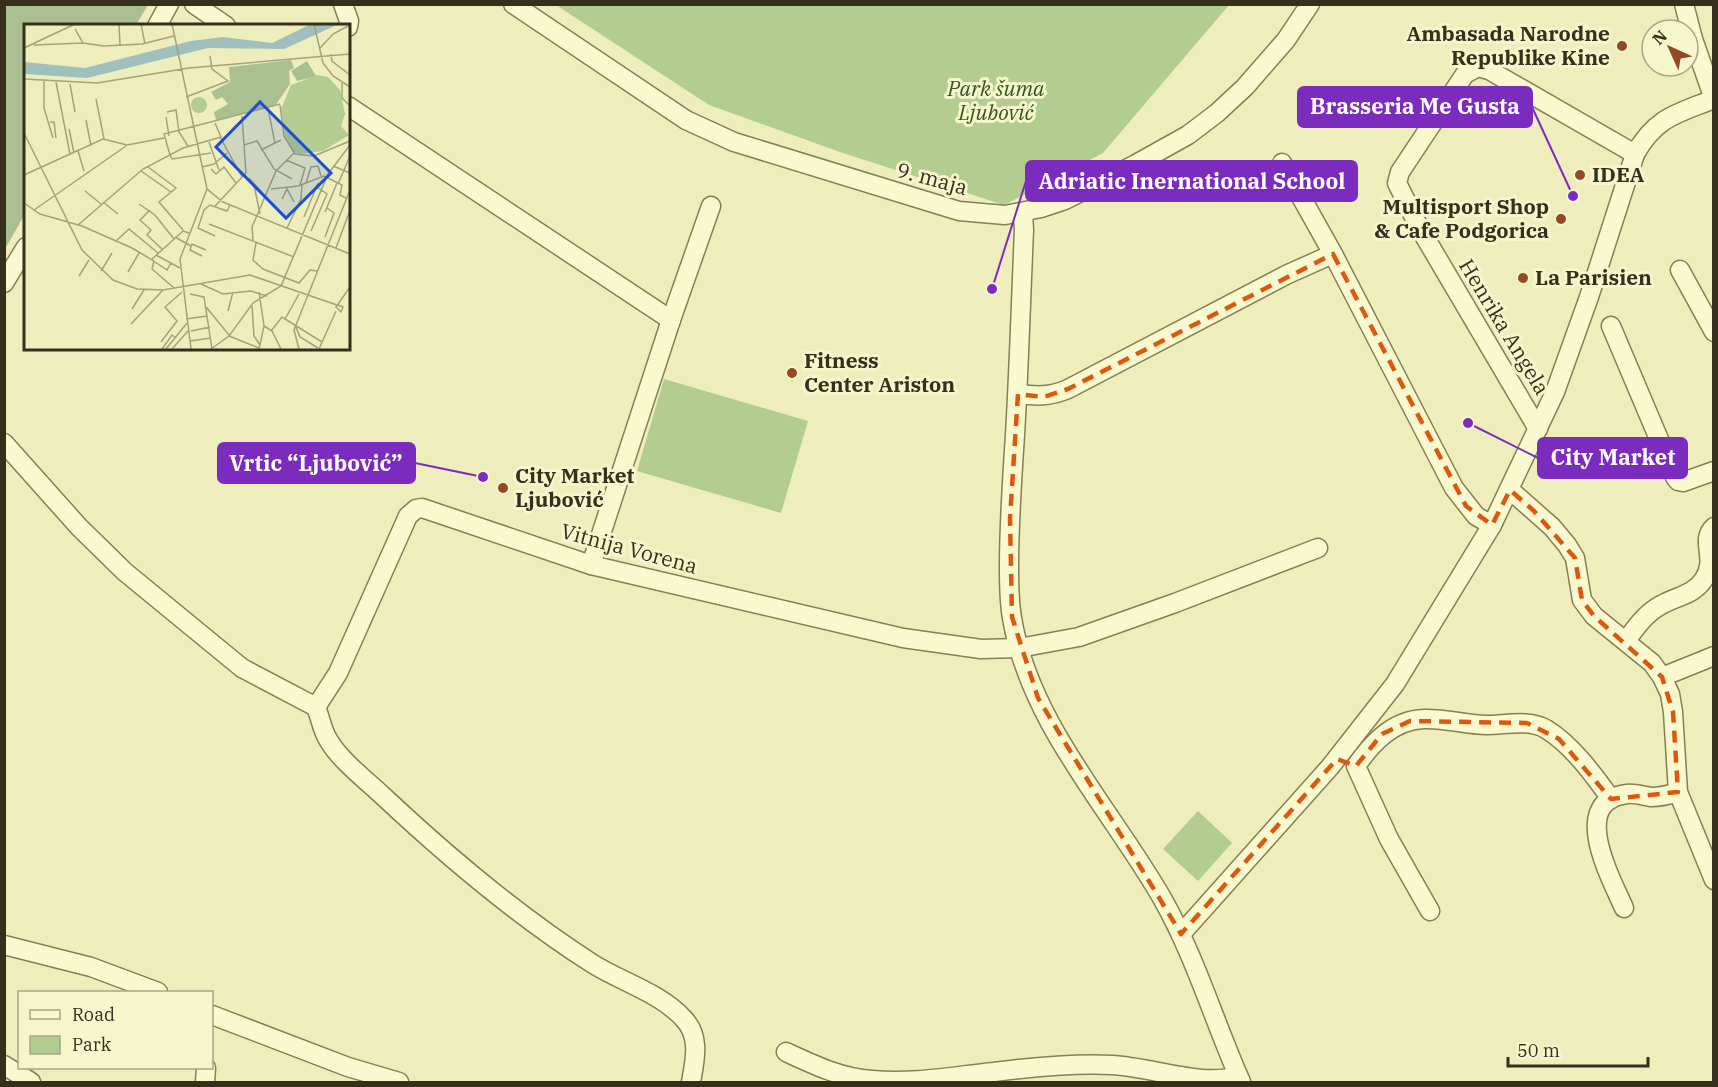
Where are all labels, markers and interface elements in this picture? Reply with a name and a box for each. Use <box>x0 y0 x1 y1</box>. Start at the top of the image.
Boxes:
north arrow <box>1640 18 1700 78</box>
place label: Ambasada Narodne Republike Kine <box>1407 19 1610 71</box>
inset map <box>24 24 350 350</box>
text: N <box>1648 26 1671 49</box>
marker: Ambasada Narodne Republike Kine <box>1615 39 1629 53</box>
park label: Park šuma Ljubović <box>946 74 1045 126</box>
callout: Brasseria Me Gusta <box>1298 87 1532 127</box>
text: Brasseria Me Gusta <box>1310 91 1520 120</box>
street label: 9. maja <box>894 155 971 201</box>
place label: IDEA <box>1592 160 1645 188</box>
callout: Adriatic Inernational School <box>1026 161 1357 201</box>
text: Adriatic Inernational School <box>1039 166 1345 195</box>
marker: IDEA <box>1573 168 1587 182</box>
place label: Multisport Shop & Cafe Podgorica <box>1374 192 1549 244</box>
marker: Multisport Shop & Cafe Podgorica <box>1554 212 1568 226</box>
street label: Henrika Angela <box>1453 253 1556 400</box>
place label: La Parisien <box>1535 263 1652 291</box>
marker: La Parisien <box>1516 271 1530 285</box>
place label: Fitness Center Ariston <box>804 346 955 398</box>
marker: Fitness Center Ariston <box>785 366 799 380</box>
callout: City Market <box>1538 438 1687 478</box>
text: City Market <box>1550 442 1676 471</box>
callout: Vrtic “Ljubović” <box>218 443 415 483</box>
text: Vrtic “Ljubović” <box>229 448 403 477</box>
place label: City Market Ljubović <box>515 461 635 513</box>
marker: City Market Ljubović <box>496 481 510 495</box>
street label: Vitnija Vorena <box>558 516 701 580</box>
legend <box>18 991 213 1069</box>
text: Road <box>72 1003 115 1026</box>
scale bar <box>1508 1030 1648 1068</box>
text: Park <box>72 1033 112 1056</box>
text: 50 m <box>1517 1039 1560 1062</box>

